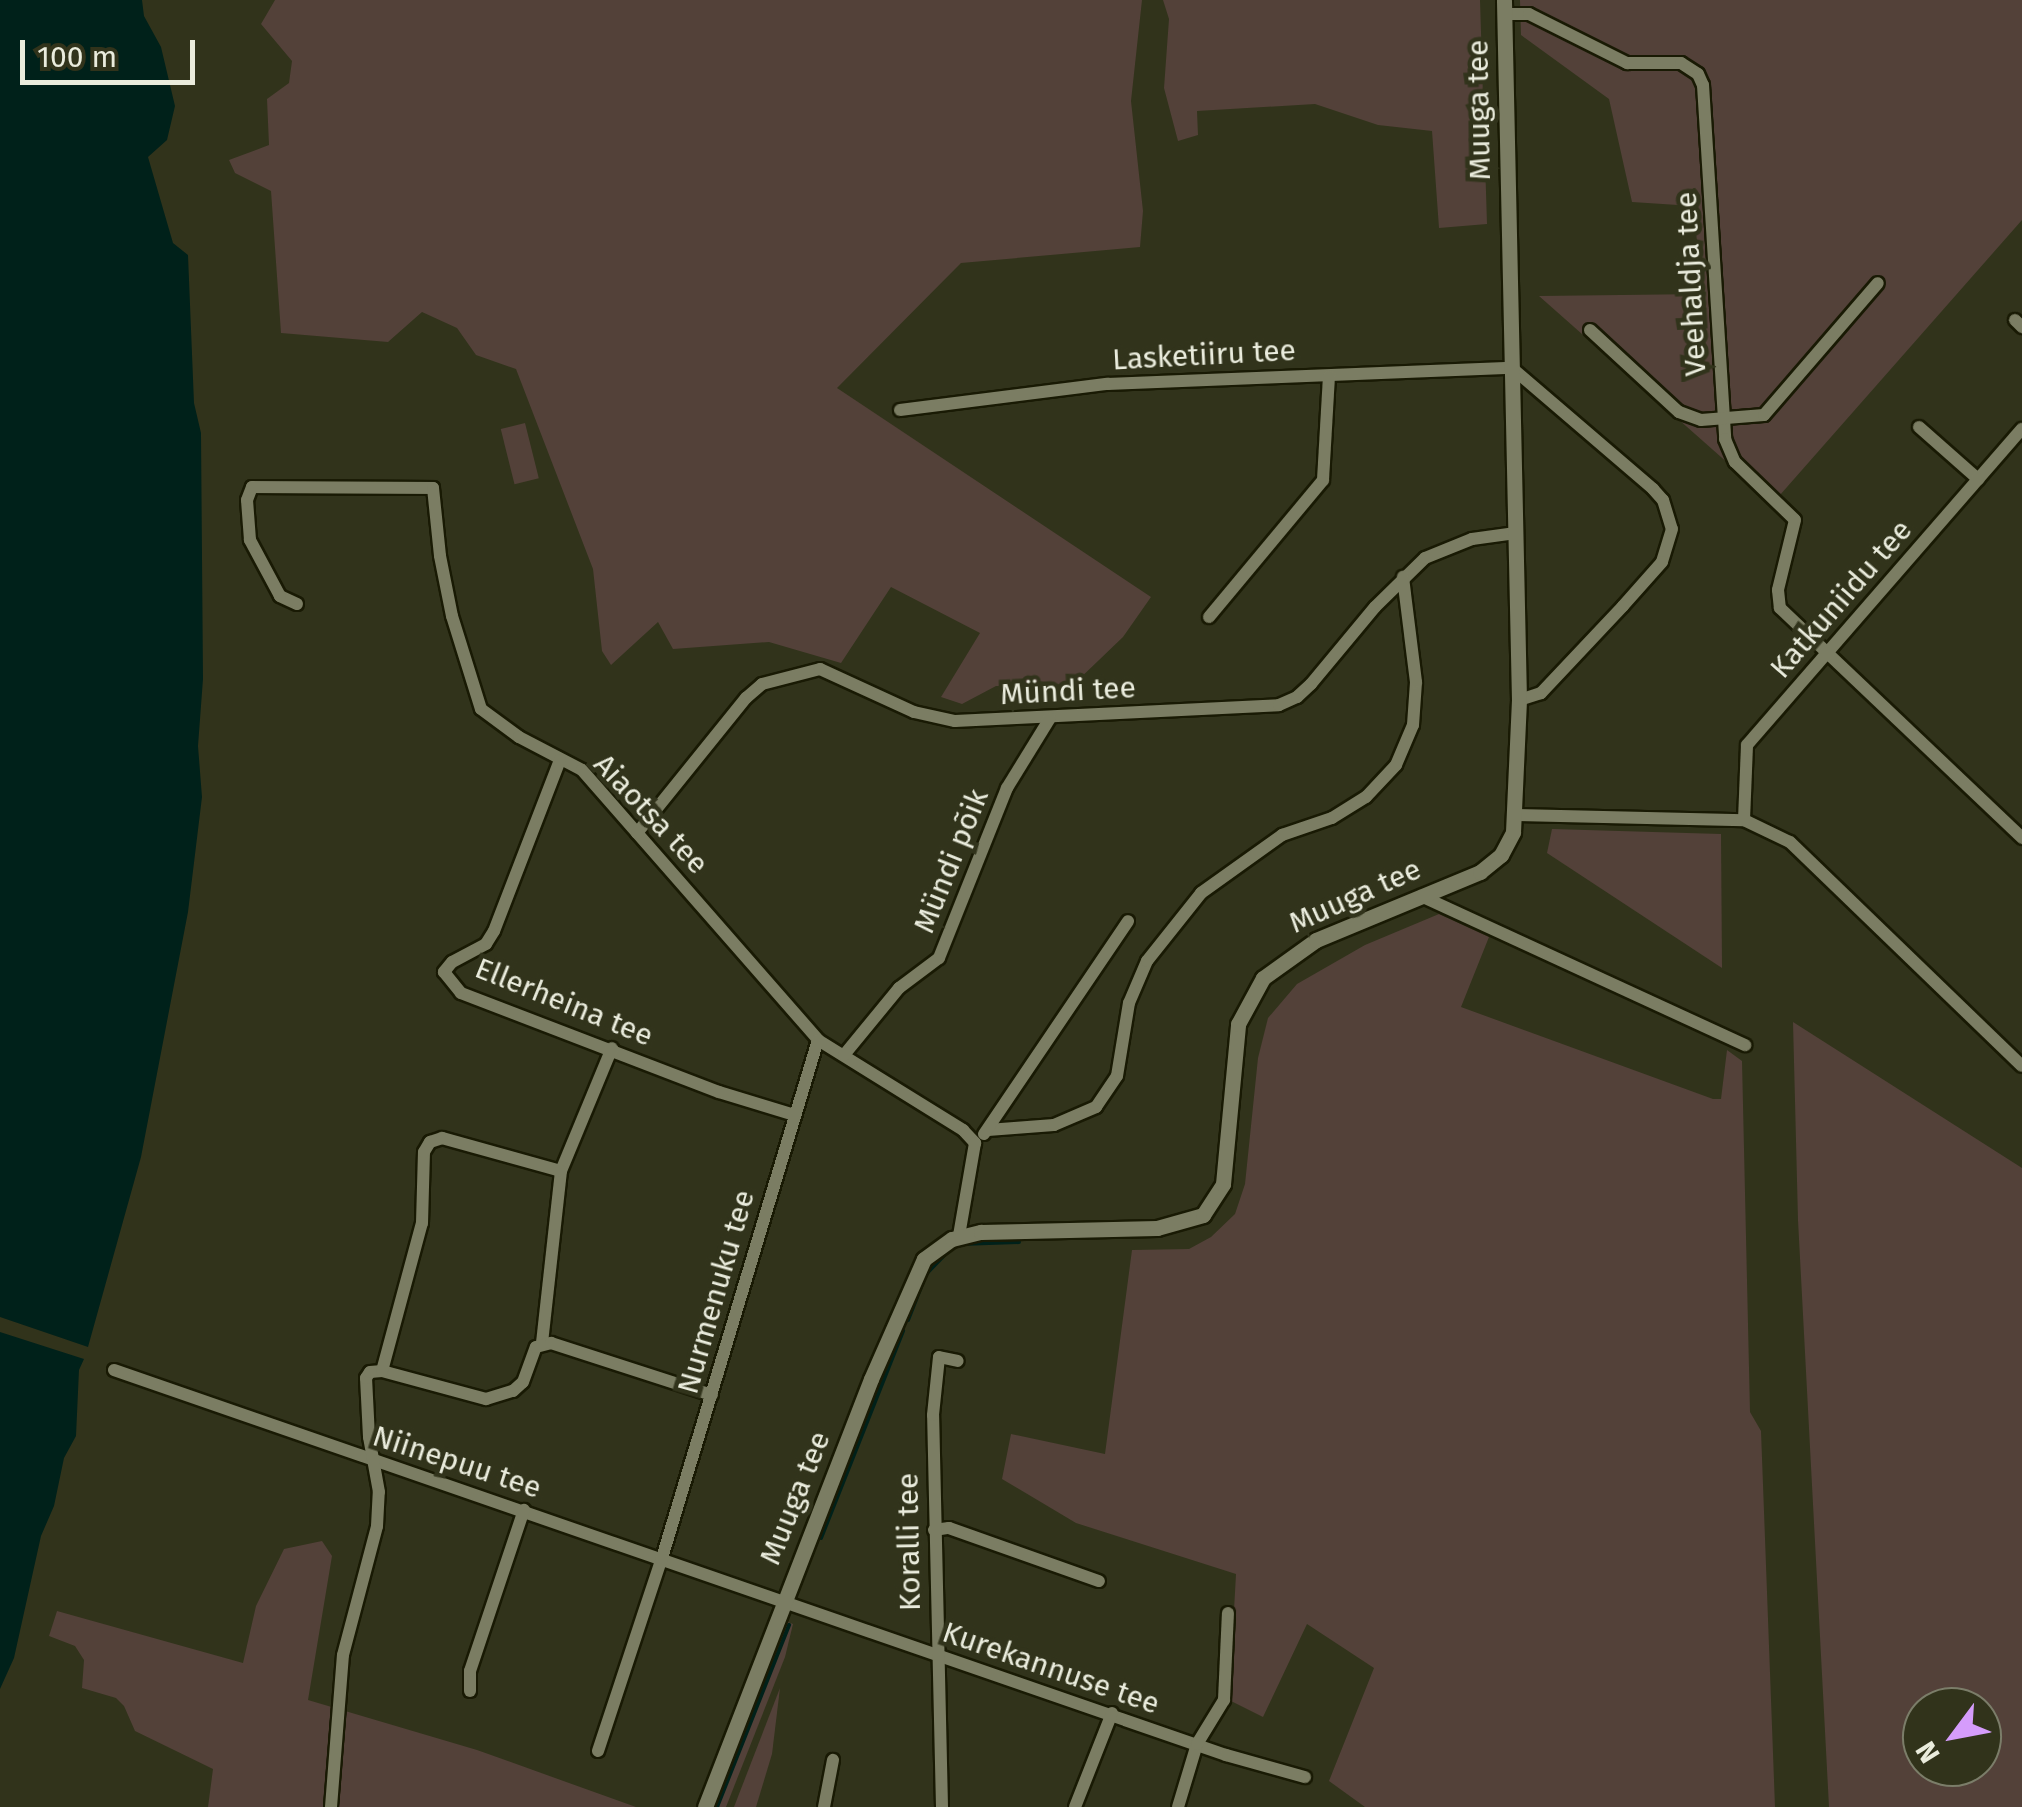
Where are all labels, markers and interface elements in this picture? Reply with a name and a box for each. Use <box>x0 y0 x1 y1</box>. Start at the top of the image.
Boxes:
scale bar <box>25 20 200 82</box>
text: 100 m <box>37 39 117 75</box>
street label: Muuga tee <box>1460 39 1498 181</box>
street label: Veehaldja tee <box>1668 191 1714 377</box>
street label: Lasketiiru tee <box>1111 332 1297 378</box>
street label: Katkuniidu tee <box>1762 512 1920 686</box>
street label: Mündi tee <box>999 669 1137 713</box>
street label: Aiaotsa tee <box>586 746 716 882</box>
street label: Mündi põik <box>906 784 996 938</box>
street label: Muuga tee <box>1283 851 1427 941</box>
street label: Ellerheina tee <box>470 950 658 1054</box>
street label: Nurmenuku tee <box>670 1186 762 1398</box>
street label: Niinepuu tee <box>368 1418 546 1506</box>
street label: Muuga tee <box>752 1426 838 1570</box>
street label: Koralli tee <box>890 1473 928 1611</box>
street label: Kurekannuse tee <box>938 1614 1164 1722</box>
north arrow <box>1902 1687 2002 1787</box>
text: N <box>1909 1735 1947 1769</box>

